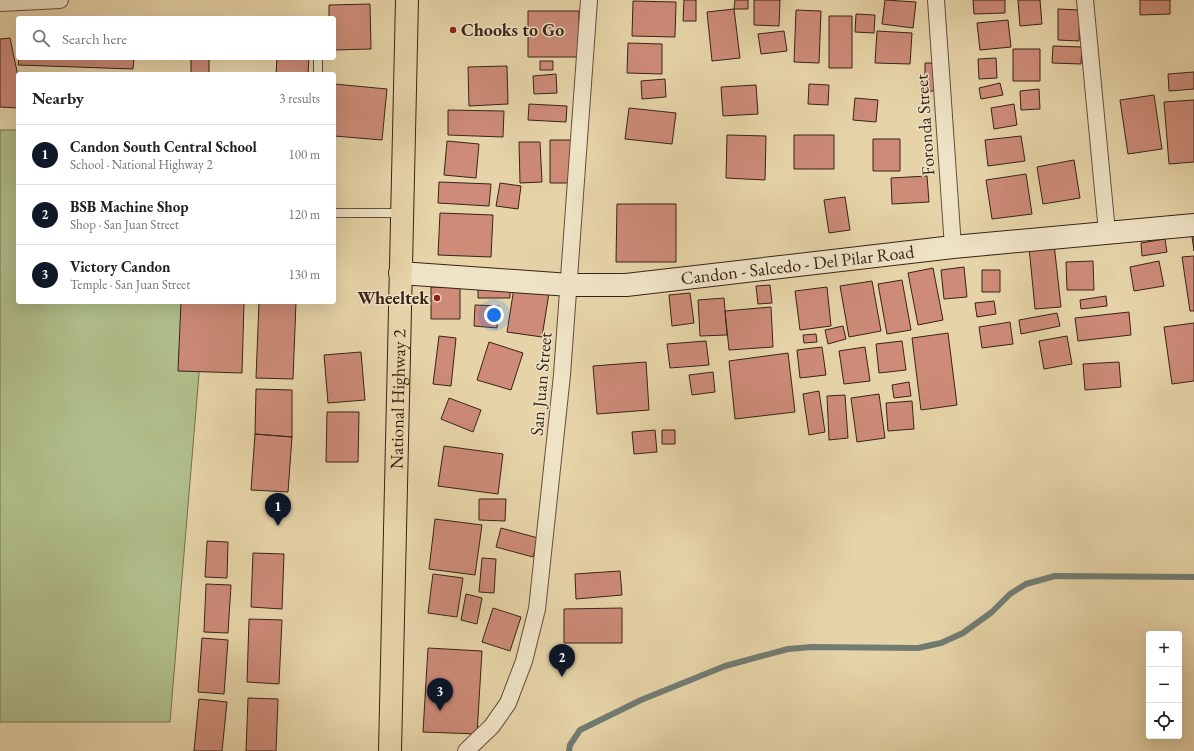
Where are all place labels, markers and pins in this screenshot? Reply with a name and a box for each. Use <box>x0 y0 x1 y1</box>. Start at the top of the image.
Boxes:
place label: Chooks to Go <box>461 18 564 41</box>
marker: Chooks to Go <box>448 25 458 35</box>
place label: Wheeltek <box>357 286 430 309</box>
marker: Wheeltek <box>432 293 442 303</box>
pin: 1 <box>265 493 291 526</box>
pin: 2 <box>549 644 575 677</box>
pin: 3 <box>427 678 453 711</box>

